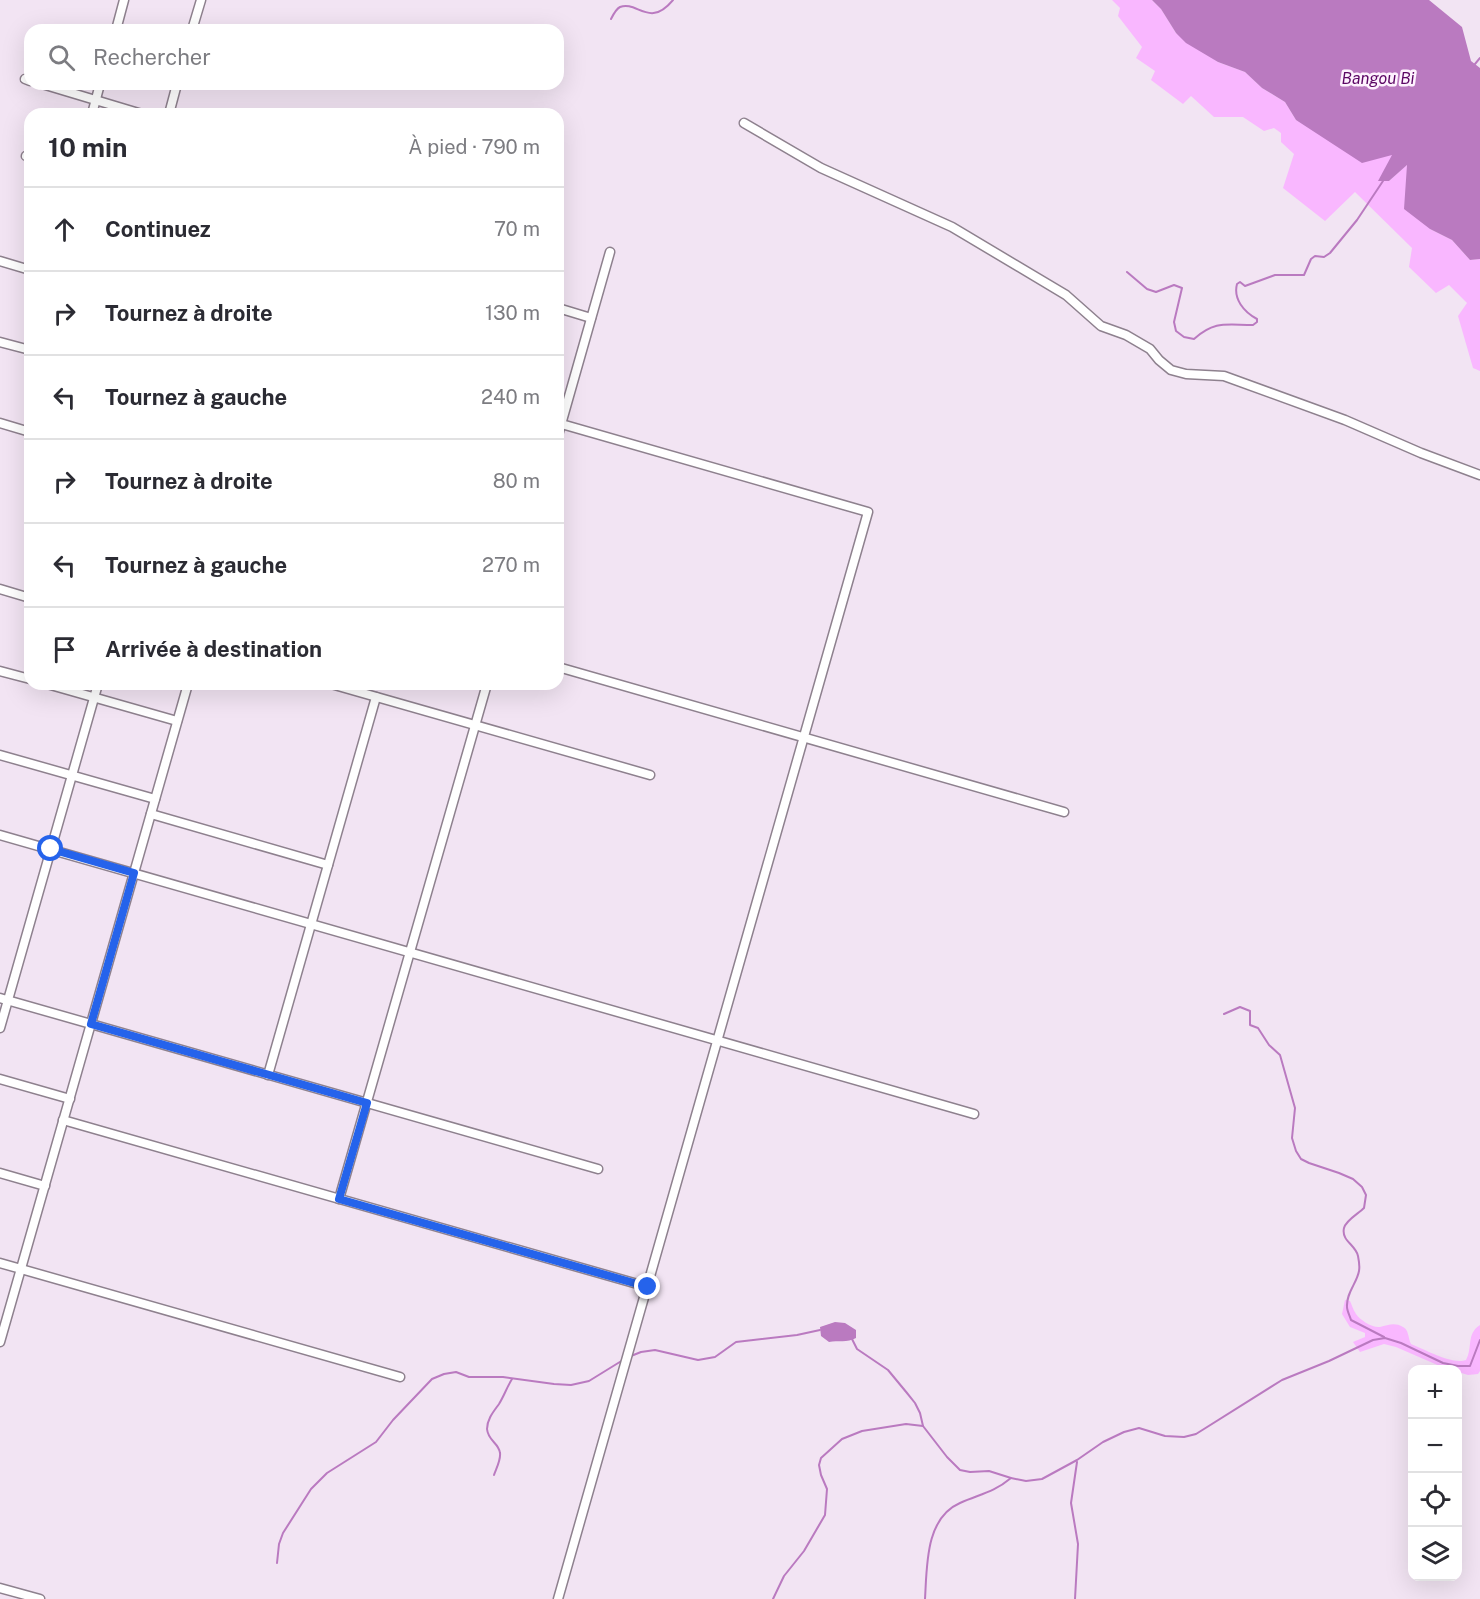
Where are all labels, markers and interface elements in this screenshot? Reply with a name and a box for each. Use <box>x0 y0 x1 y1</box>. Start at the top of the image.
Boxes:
search box <box>24 24 564 90</box>
icon: search <box>45 41 78 74</box>
text: Rechercher <box>93 44 211 70</box>
water label: Bangou Bi <box>1342 69 1414 88</box>
text: 10 min <box>48 132 127 163</box>
text: À pied · 790 m <box>408 135 540 159</box>
icon: ahead <box>48 213 81 246</box>
text: Continuez <box>105 216 211 242</box>
text: 70 m <box>494 217 540 241</box>
icon: right <box>48 297 81 330</box>
text: Tournez à droite <box>105 300 273 326</box>
text: 130 m <box>485 301 540 325</box>
icon: left <box>48 381 81 414</box>
text: Tournez à gauche <box>105 384 287 410</box>
text: 240 m <box>481 385 540 409</box>
icon: right <box>48 465 81 498</box>
text: Tournez à droite <box>105 468 273 494</box>
text: 80 m <box>493 469 540 493</box>
icon: left <box>48 549 81 582</box>
text: Tournez à gauche <box>105 552 287 578</box>
text: 270 m <box>482 553 540 577</box>
icon: arrive <box>48 633 81 666</box>
text: Arrivée à destination <box>105 636 322 662</box>
route start <box>37 835 63 861</box>
route end <box>634 1273 660 1299</box>
map controls <box>1408 1365 1462 1581</box>
button: + <box>1408 1365 1462 1419</box>
button: − <box>1408 1419 1462 1473</box>
button: locate <box>1408 1473 1462 1527</box>
button: layers <box>1408 1527 1462 1581</box>

